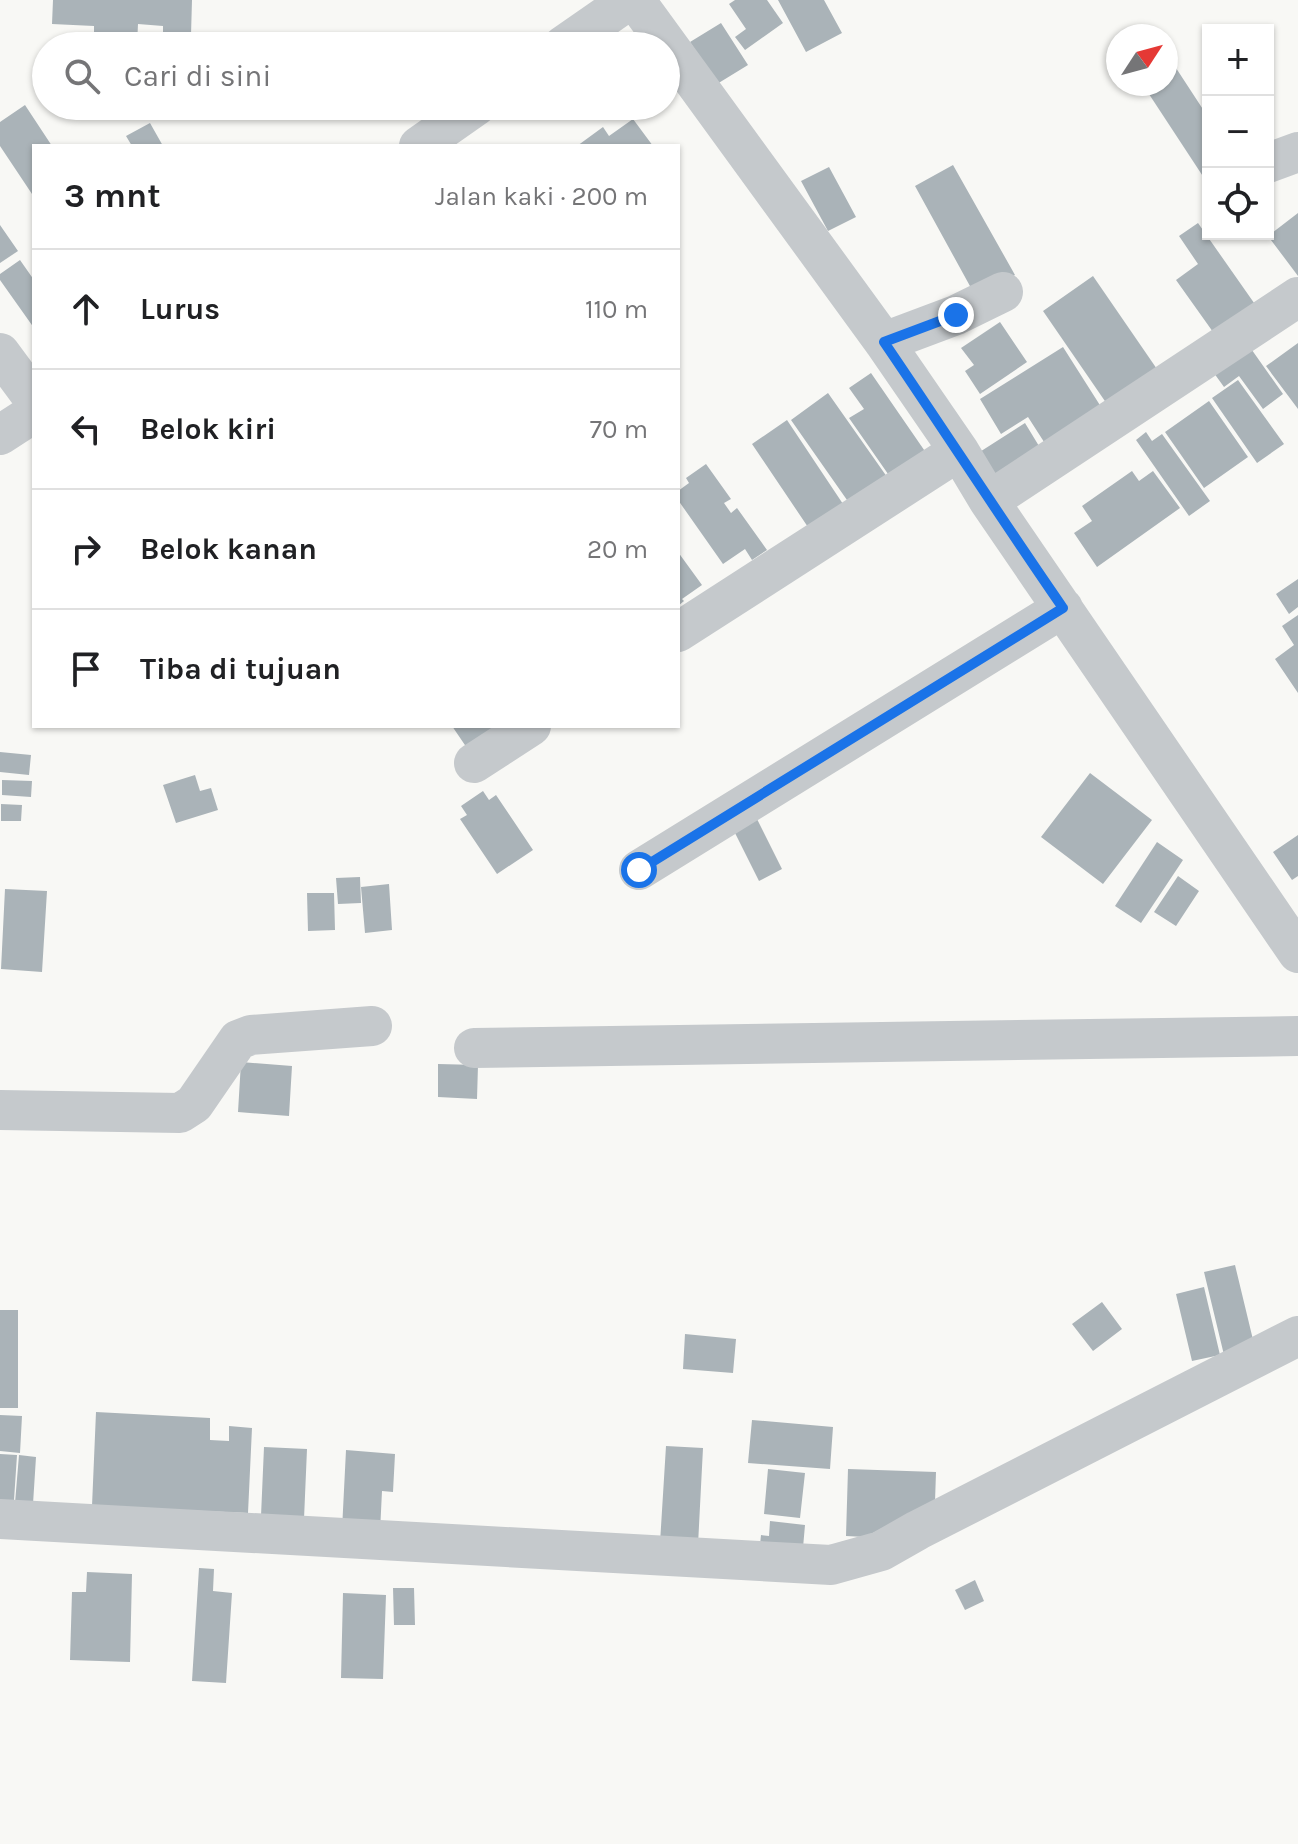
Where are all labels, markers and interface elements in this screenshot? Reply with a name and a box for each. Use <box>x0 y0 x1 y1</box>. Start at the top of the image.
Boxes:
north arrow <box>1106 24 1178 96</box>
map controls <box>1202 24 1274 240</box>
button: + <box>1202 24 1274 96</box>
search box <box>32 32 680 120</box>
icon: search <box>60 54 104 98</box>
text: Cari di sini <box>124 58 271 94</box>
button: − <box>1202 96 1274 168</box>
button: locate <box>1202 168 1274 240</box>
text: 3 mnt <box>64 176 161 216</box>
text: Jalan kaki · 200 m <box>435 181 648 212</box>
icon: ahead <box>64 287 108 331</box>
text: Lurus <box>140 291 220 327</box>
text: 110 m <box>585 294 648 325</box>
route end <box>938 297 974 333</box>
icon: left <box>64 407 108 451</box>
text: Belok kiri <box>140 411 276 447</box>
text: 70 m <box>590 414 648 445</box>
icon: right <box>64 527 108 571</box>
text: Belok kanan <box>140 531 317 567</box>
text: 20 m <box>587 534 648 565</box>
icon: arrive <box>64 647 108 691</box>
text: Tiba di tujuan <box>140 651 341 687</box>
route start <box>621 852 657 888</box>

